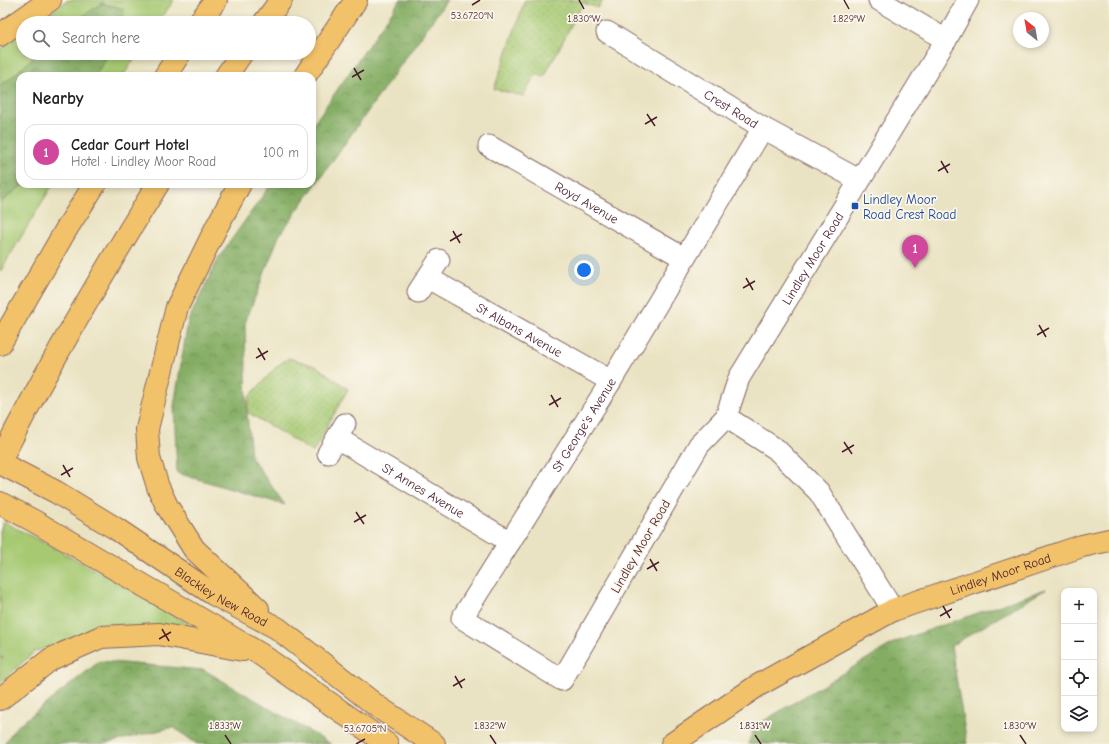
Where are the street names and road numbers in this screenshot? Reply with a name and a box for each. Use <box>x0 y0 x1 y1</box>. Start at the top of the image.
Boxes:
street label: Crest Road <box>701 87 761 131</box>
street label: Royd Avenue <box>552 179 622 227</box>
street label: Lindley Moor Road <box>779 210 847 307</box>
street label: St Albans Avenue <box>474 300 565 360</box>
street label: St George's Avenue <box>549 375 619 475</box>
street label: St Annes Avenue <box>380 460 467 521</box>
street label: Lindley Moor Road <box>608 497 673 596</box>
street label: Lindley Moor Road <box>948 550 1053 598</box>
street label: Blackley New Road <box>172 564 270 630</box>

